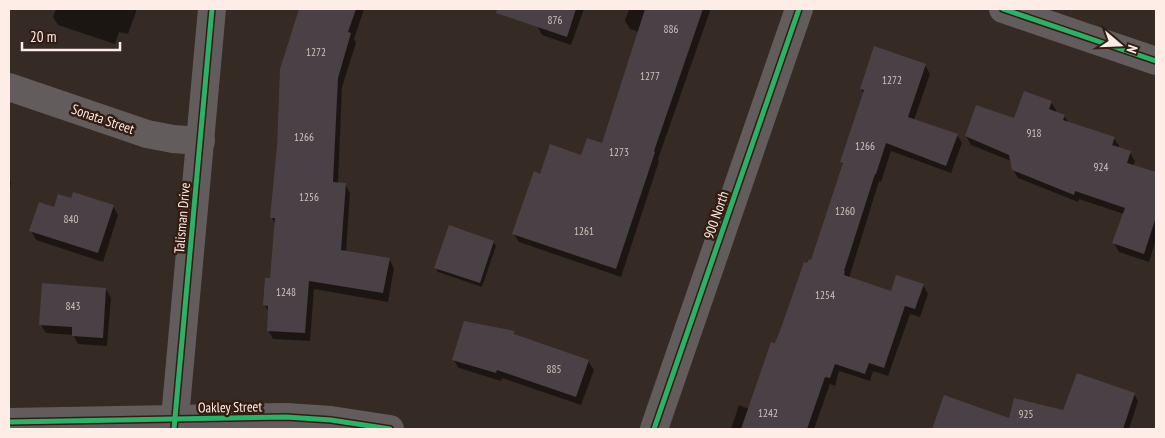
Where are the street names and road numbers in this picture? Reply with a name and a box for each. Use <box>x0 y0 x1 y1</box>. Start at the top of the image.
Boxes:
street label: Sonata Street <box>69 100 137 138</box>
street label: Talisman Drive <box>170 182 194 254</box>
street label: 900 North <box>699 189 733 241</box>
street label: Oakley Street <box>198 397 262 417</box>

